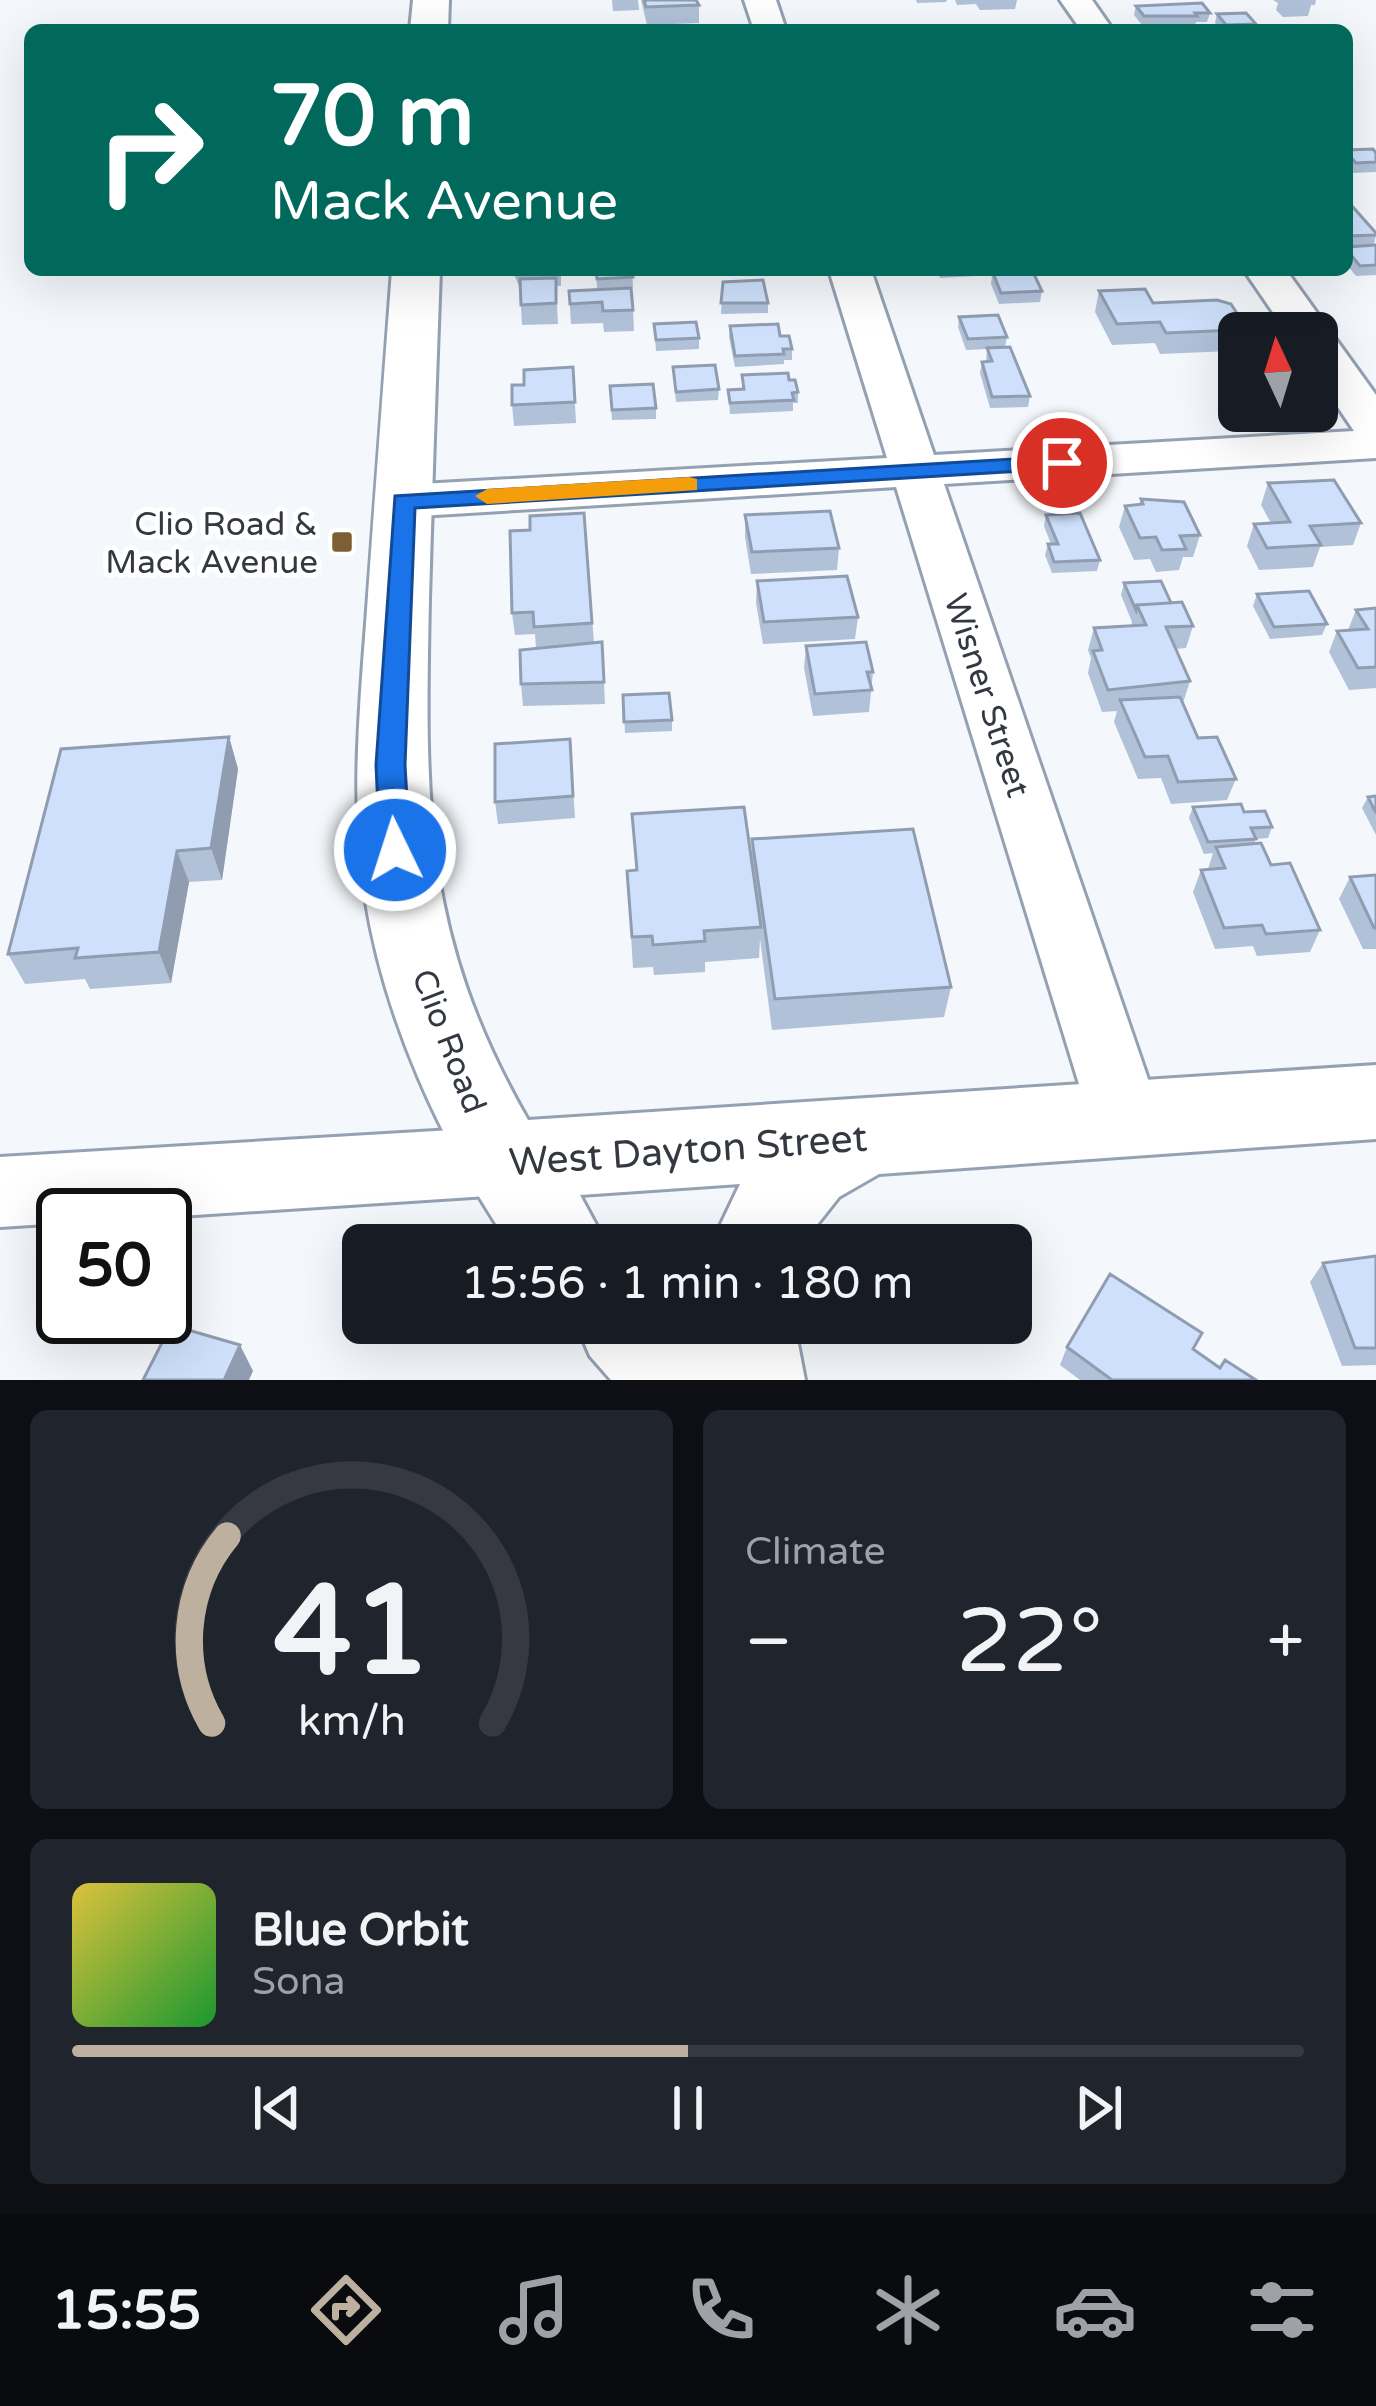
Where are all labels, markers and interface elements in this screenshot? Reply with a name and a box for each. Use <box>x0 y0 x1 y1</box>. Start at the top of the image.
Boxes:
text: 70 m <box>270 67 474 168</box>
icon: right <box>72 72 228 228</box>
text: Mack Avenue <box>270 169 618 234</box>
north arrow <box>1218 312 1338 432</box>
map controls <box>1218 312 1338 432</box>
pin <box>1011 412 1113 514</box>
icon: arrive <box>1029 430 1095 496</box>
place label: Clio Road & Mack Avenue <box>105 505 318 582</box>
marker: Clio Road & Mack Avenue <box>329 529 355 555</box>
street label: Wisner Street <box>935 589 1038 802</box>
position arrow <box>332 787 458 913</box>
street label: Clio Road <box>403 964 494 1119</box>
street label: West Dayton Street <box>507 1115 869 1186</box>
speed limit sign: 50 <box>36 1188 192 1344</box>
text: 15:56 · 1 min · 180 m <box>461 1257 913 1311</box>
text: Climate <box>745 1528 885 1575</box>
text: 41 <box>273 1557 430 1708</box>
text: 22° <box>956 1588 1103 1697</box>
text: − <box>745 1602 792 1682</box>
text: + <box>1267 1602 1304 1682</box>
text: km/h <box>298 1695 405 1746</box>
text: Blue Orbit <box>252 1904 469 1958</box>
text: Sona <box>252 1958 345 2005</box>
icon: previous <box>244 2075 310 2141</box>
icon: pause <box>655 2075 721 2141</box>
icon: next <box>1066 2075 1132 2141</box>
icon: directions <box>304 2268 388 2352</box>
icon: music <box>492 2268 576 2352</box>
icon: phone <box>679 2268 763 2352</box>
icon: climate <box>866 2268 950 2352</box>
icon: car <box>1053 2268 1137 2352</box>
icon: filters <box>1240 2268 1324 2352</box>
text: 15:55 <box>52 2278 201 2343</box>

